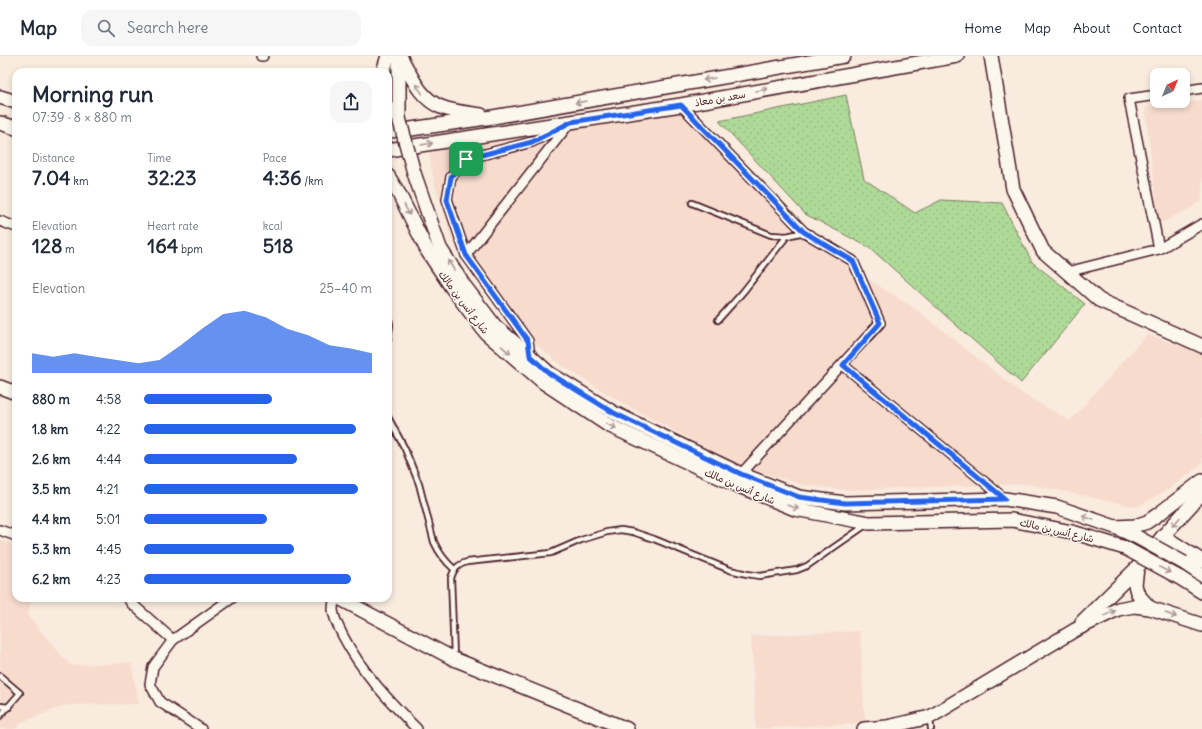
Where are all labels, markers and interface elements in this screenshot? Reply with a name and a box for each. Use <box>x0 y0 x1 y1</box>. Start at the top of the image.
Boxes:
search box <box>81 10 361 46</box>
text: Map <box>20 16 57 40</box>
icon: search <box>95 17 117 39</box>
text: Search here <box>127 18 208 37</box>
text: Home <box>964 19 1002 37</box>
text: Map <box>1024 19 1051 37</box>
text: About <box>1073 19 1111 37</box>
text: Contact <box>1133 19 1182 37</box>
north arrow <box>1150 68 1190 108</box>
map controls <box>1150 68 1190 108</box>
one-way arrow <box>703 76 716 84</box>
text: Morning run <box>32 80 154 108</box>
button: share <box>330 81 372 123</box>
one-way arrow <box>415 84 423 95</box>
one-way arrow <box>755 86 768 94</box>
street label: سعد بن معاذ <box>694 88 747 109</box>
one-way arrow <box>575 98 588 106</box>
text: 07:39 · 8 × 880 m <box>32 109 132 126</box>
one-way arrow <box>420 140 433 148</box>
pin <box>449 142 483 176</box>
icon: arrive <box>455 148 477 170</box>
text: Distance <box>32 151 75 165</box>
text: Time <box>147 151 171 165</box>
text: Pace <box>263 151 287 165</box>
text: 7.04 <box>32 165 71 190</box>
text: 32:23 <box>147 165 197 190</box>
text: 4:36 <box>263 165 302 190</box>
text: km <box>71 174 89 188</box>
text: /km <box>302 174 324 188</box>
one-way arrow <box>404 204 411 216</box>
text: Elevation <box>32 219 77 233</box>
text: Heart rate <box>147 219 198 233</box>
text: kcal <box>263 219 282 233</box>
text: 128 <box>32 233 62 258</box>
text: 164 <box>147 233 178 258</box>
text: 518 <box>263 233 294 258</box>
text: m <box>62 242 75 256</box>
text: bpm <box>178 242 203 256</box>
one-way arrow <box>447 260 455 271</box>
street label: شارع أنس بن مالك <box>435 268 492 337</box>
text: Elevation <box>32 280 85 297</box>
text: 25–40 m <box>319 280 372 297</box>
one-way arrow <box>500 345 511 354</box>
text: 880 m <box>32 391 70 408</box>
text: 4:58 <box>96 391 121 408</box>
text: 1.8 km <box>32 421 68 438</box>
text: 4:22 <box>96 421 121 438</box>
one-way arrow <box>604 423 616 430</box>
text: 2.6 km <box>32 451 70 468</box>
text: 4:44 <box>96 451 121 468</box>
street label: شارع أنس بن مالك <box>702 466 777 508</box>
text: 3.5 km <box>32 481 71 498</box>
text: 4:21 <box>96 481 119 498</box>
one-way arrow <box>786 504 799 511</box>
text: 4.4 km <box>32 511 71 528</box>
text: 5:01 <box>96 511 120 528</box>
one-way arrow <box>1082 513 1094 521</box>
street label: شارع أنس بن مالك <box>1018 516 1095 546</box>
one-way arrow <box>1171 517 1181 527</box>
text: 5.3 km <box>32 541 71 558</box>
text: 4:45 <box>96 541 121 558</box>
one-way arrow <box>1159 566 1171 574</box>
text: 6.2 km <box>32 571 70 588</box>
text: 4:23 <box>96 571 121 588</box>
one-way arrow <box>1104 609 1116 616</box>
one-way arrow <box>1165 612 1177 620</box>

